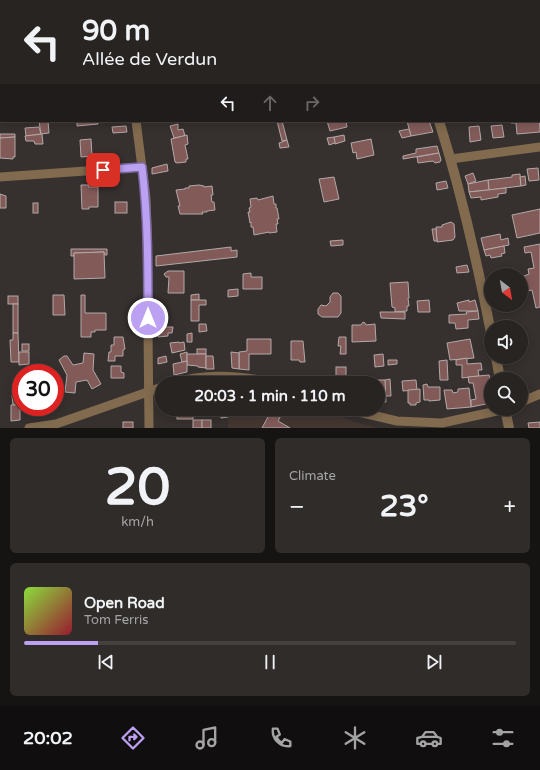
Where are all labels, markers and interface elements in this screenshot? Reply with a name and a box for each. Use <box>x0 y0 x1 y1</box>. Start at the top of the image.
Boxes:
text: 90 m <box>82 14 150 48</box>
icon: left <box>16 16 68 68</box>
text: Allée de Verdun <box>82 48 217 70</box>
icon: left <box>217 92 239 114</box>
icon: ahead <box>259 92 281 114</box>
icon: right <box>301 92 323 114</box>
pin <box>86 153 120 187</box>
icon: arrive <box>92 159 114 181</box>
north arrow <box>484 268 528 312</box>
map controls <box>484 268 528 416</box>
position arrow <box>127 297 169 339</box>
button: sound <box>484 320 528 364</box>
speed limit sign: 30 <box>12 364 64 416</box>
button: search <box>484 372 528 416</box>
text: 20:03 · 1 min · 110 m <box>195 387 345 405</box>
text: 20 <box>105 456 170 519</box>
text: Climate <box>289 468 336 484</box>
text: 23° <box>380 488 429 525</box>
text: − <box>289 494 305 520</box>
text: + <box>504 494 516 520</box>
text: km/h <box>121 514 154 530</box>
text: Open Road <box>84 594 165 612</box>
text: Tom Ferris <box>84 612 148 628</box>
icon: previous <box>95 651 117 673</box>
icon: pause <box>259 651 281 673</box>
icon: next <box>423 651 445 673</box>
icon: directions <box>119 724 147 752</box>
icon: music <box>193 724 221 752</box>
icon: phone <box>267 724 295 752</box>
icon: climate <box>341 724 369 752</box>
icon: car <box>415 724 443 752</box>
icon: filters <box>489 724 517 752</box>
text: 20:02 <box>23 727 73 749</box>

